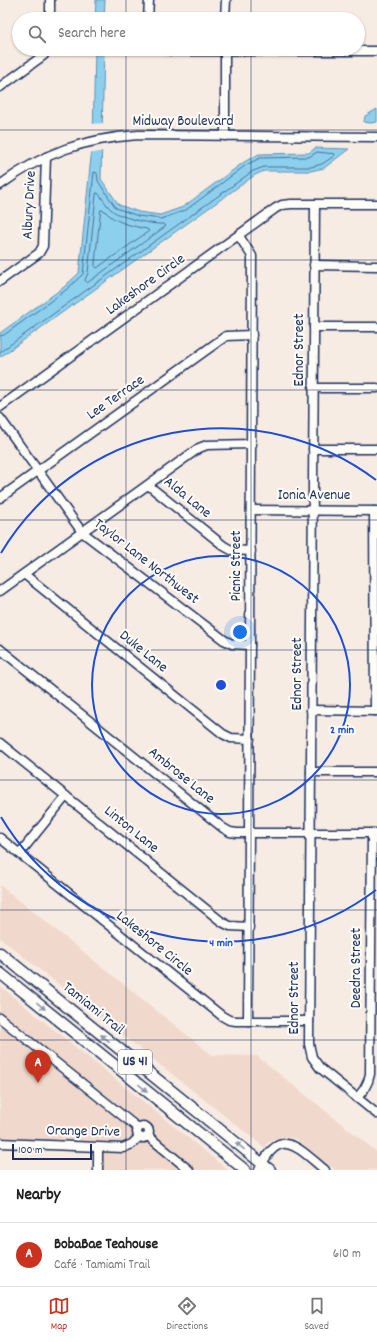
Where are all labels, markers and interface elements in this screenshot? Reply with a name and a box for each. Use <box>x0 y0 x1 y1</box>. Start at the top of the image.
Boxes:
search box <box>12 12 365 56</box>
icon: search <box>26 23 48 45</box>
text: Search here <box>58 23 126 45</box>
street label: Midway Boulevard <box>132 111 234 133</box>
street label: Albury Drive <box>17 170 43 240</box>
street label: Lakeshore Circle <box>102 248 191 321</box>
street label: Ednor Street <box>289 313 311 386</box>
street label: Lee Terrace <box>83 370 150 426</box>
street label: Alda Lane <box>158 472 216 524</box>
street label: Ionia Avenue <box>278 485 351 507</box>
street label: Taylor Lane Northwest <box>89 514 204 611</box>
street label: Picnic Street <box>226 530 248 602</box>
your location <box>230 622 250 642</box>
street label: Duke Lane <box>114 625 172 679</box>
street label: Ednor Street <box>287 637 309 710</box>
centre of rings <box>214 678 228 692</box>
text: 2 min <box>330 722 354 739</box>
street label: Ambrose Lane <box>143 742 219 810</box>
street label: Linton Lane <box>99 801 164 859</box>
street label: Lakeshore Circle <box>111 906 197 982</box>
street label: Deedra Street <box>346 927 368 1008</box>
text: 4 min <box>209 935 233 952</box>
street label: Ednor Street <box>284 961 306 1034</box>
street label: Tamiami Trail <box>57 977 129 1041</box>
one-way arrow <box>36 1002 47 1011</box>
one-way arrow <box>100 1033 111 1042</box>
pin: A <box>25 1050 51 1083</box>
road number: US 41 <box>118 1050 152 1074</box>
one-way arrow <box>137 1083 148 1092</box>
street label: Orange Drive <box>46 1120 120 1144</box>
one-way arrow <box>234 1141 245 1150</box>
scale bar <box>12 1142 92 1161</box>
text: 100 m <box>18 1143 42 1159</box>
text: Nearby <box>16 1184 60 1208</box>
text: BobaBae Teahouse <box>54 1234 158 1256</box>
text: A <box>25 1245 33 1264</box>
text: 610 m <box>333 1245 361 1264</box>
text: Café · Tamiami Trail <box>54 1256 150 1275</box>
tab: Map <box>48 1295 70 1335</box>
tab: Directions <box>166 1295 208 1335</box>
tab: Saved <box>304 1295 329 1335</box>

